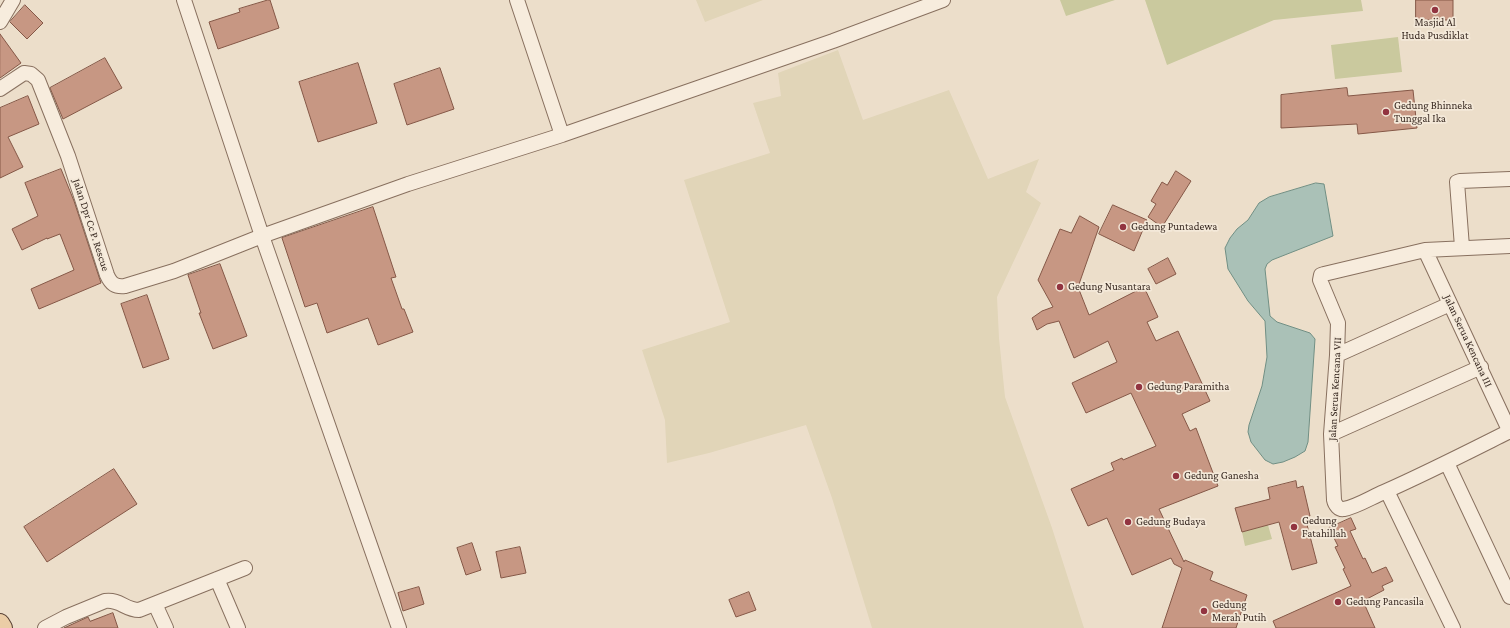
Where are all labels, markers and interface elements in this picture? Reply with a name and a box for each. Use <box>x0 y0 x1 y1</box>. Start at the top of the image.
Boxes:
marker: Masjid Al Huda Pusdiklat <box>1430 5 1440 15</box>
place label: Masjid Al Huda Pusdiklat <box>1401 16 1469 42</box>
place label: Gedung Bhinneka Tunggal Ika <box>1394 99 1472 125</box>
marker: Gedung Bhinneka Tunggal Ika <box>1381 107 1391 117</box>
street label: Jalan Dpr Cc P. Rescue <box>70 177 112 273</box>
place label: Gedung Puntadewa <box>1131 220 1217 234</box>
marker: Gedung Puntadewa <box>1118 222 1128 232</box>
place label: Gedung Nusantara <box>1068 280 1151 294</box>
marker: Gedung Nusantara <box>1055 282 1065 292</box>
street label: Jalan Serua Kencana III <box>1441 293 1495 389</box>
street label: Jalan Serua Kencana VII <box>1326 337 1344 441</box>
place label: Gedung Paramitha <box>1147 380 1229 394</box>
marker: Gedung Paramitha <box>1134 382 1144 392</box>
place label: Gedung Ganesha <box>1184 469 1259 483</box>
marker: Gedung Ganesha <box>1171 471 1181 481</box>
place label: Gedung Fatahillah <box>1302 514 1347 540</box>
place label: Gedung Budaya <box>1136 515 1205 529</box>
marker: Gedung Budaya <box>1123 517 1133 527</box>
marker: Gedung Fatahillah <box>1289 522 1299 532</box>
place label: Gedung Pancasila <box>1346 595 1424 609</box>
marker: Gedung Pancasila <box>1333 597 1343 607</box>
place label: Gedung Merah Putih <box>1212 598 1267 624</box>
marker: Gedung Merah Putih <box>1199 606 1209 616</box>

